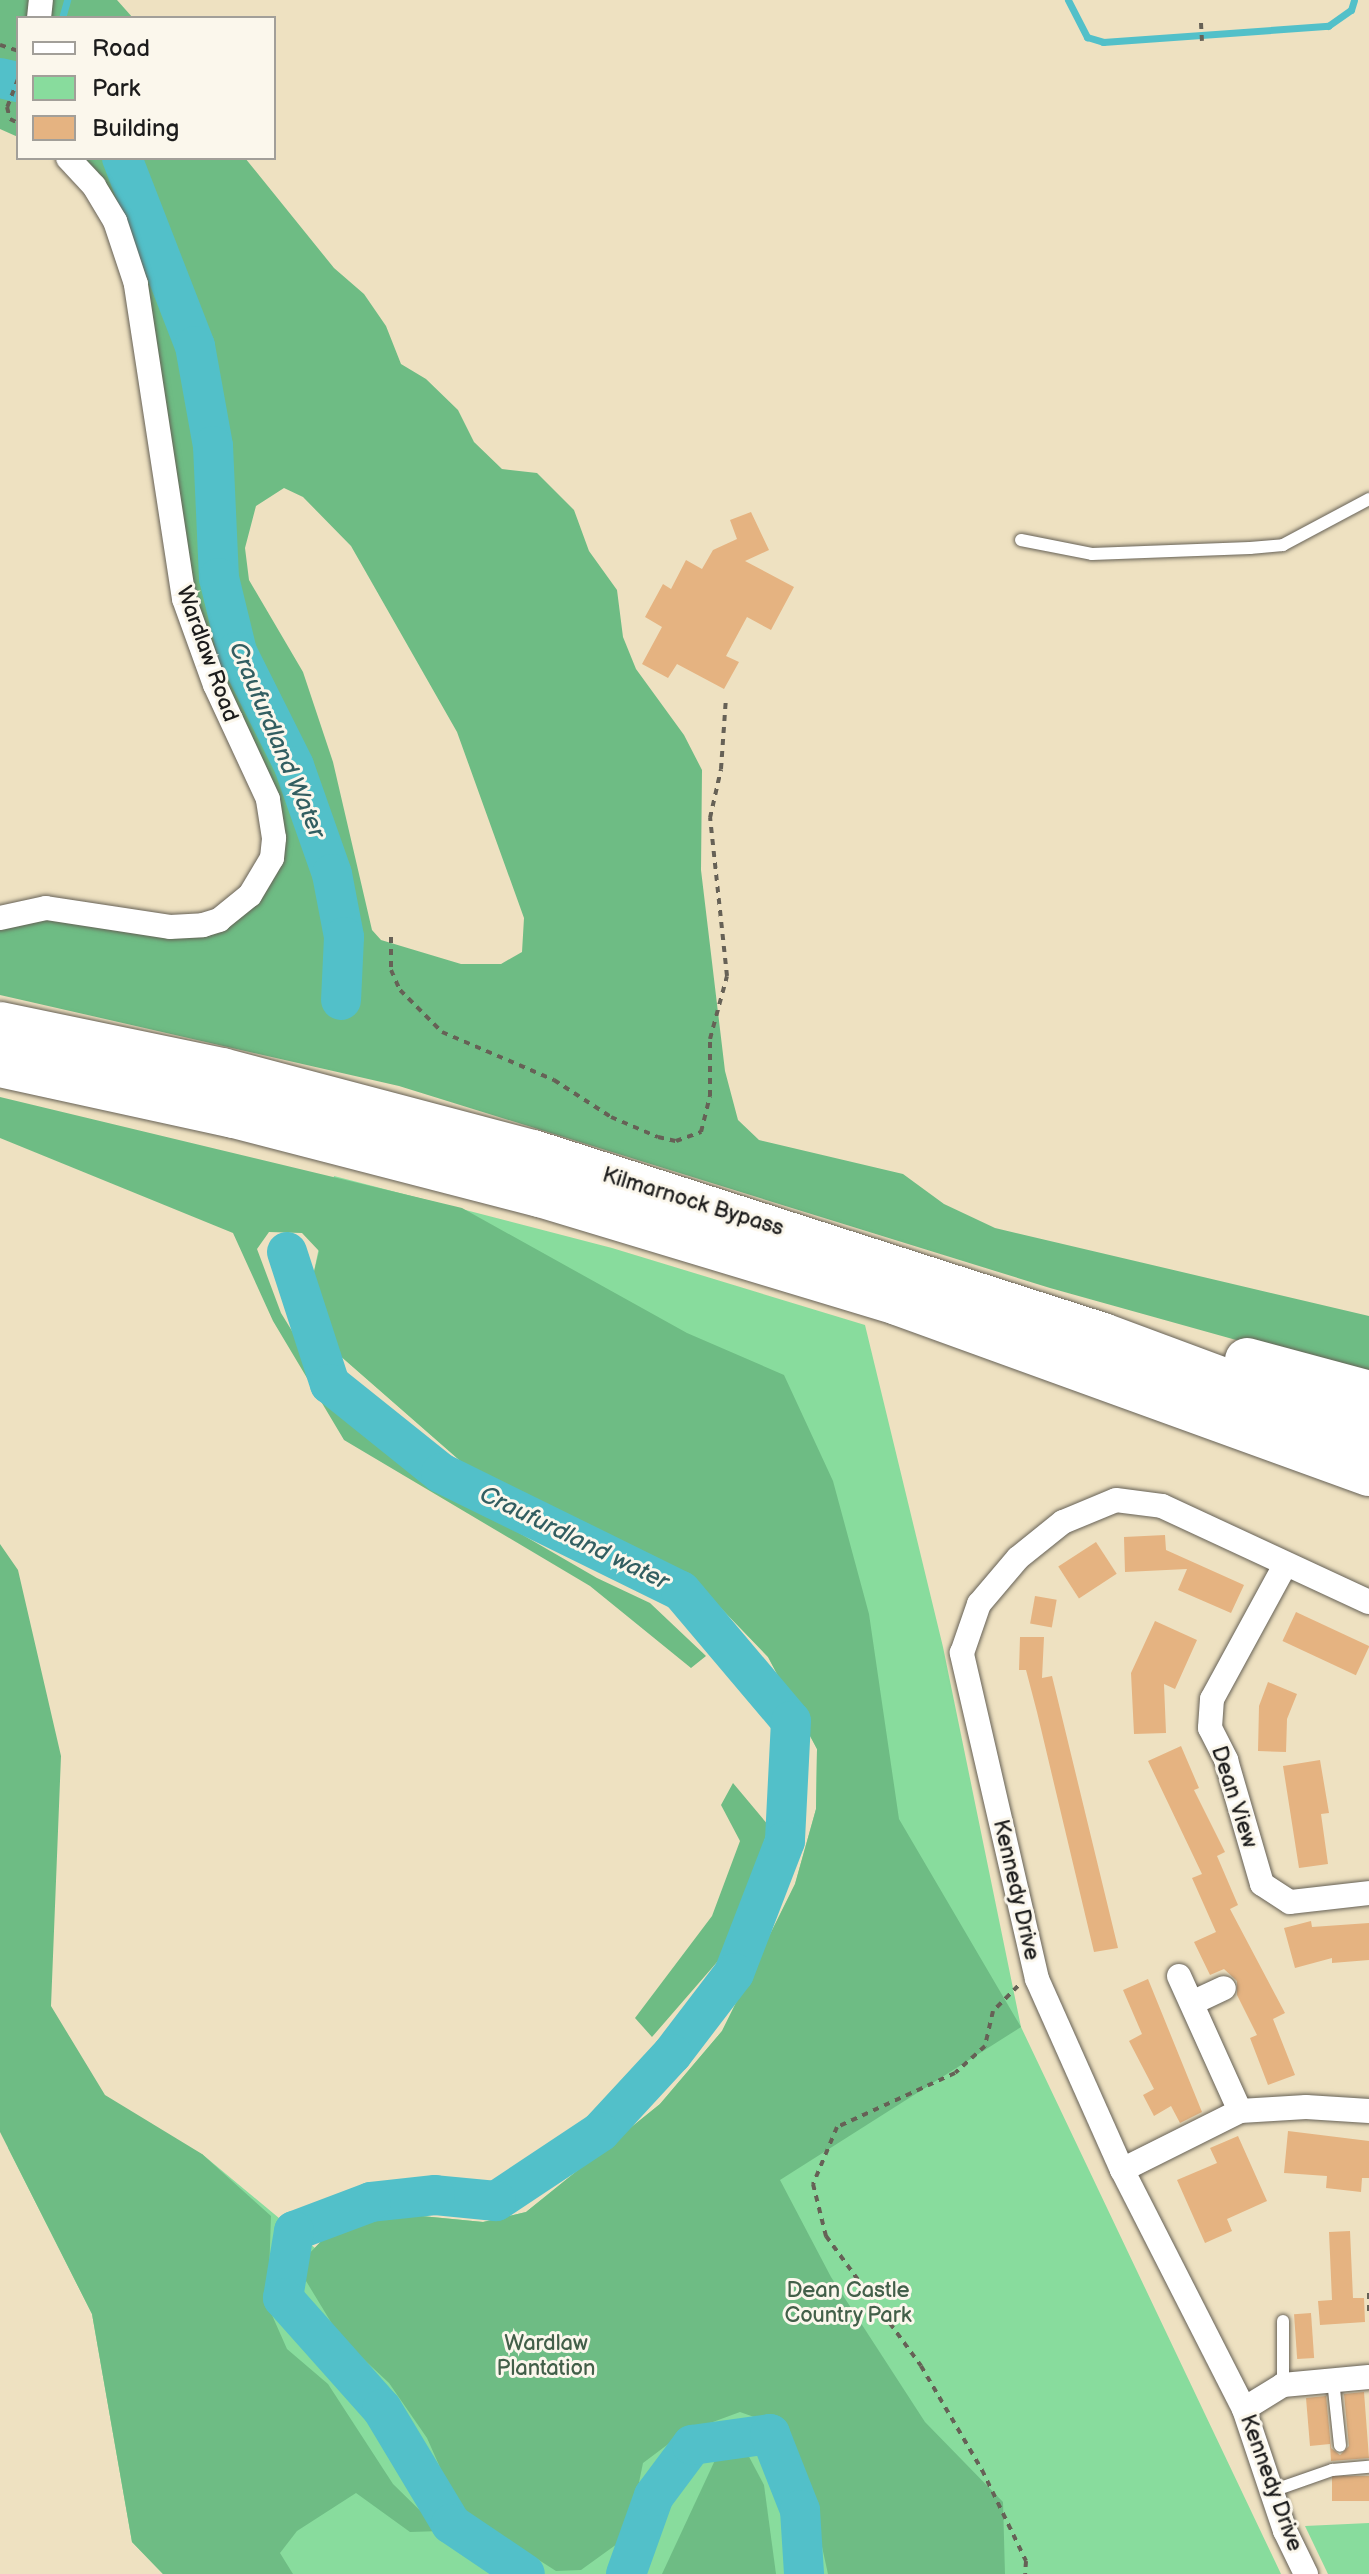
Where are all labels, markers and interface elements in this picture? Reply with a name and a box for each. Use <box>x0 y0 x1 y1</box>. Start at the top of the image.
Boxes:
legend <box>16 16 276 160</box>
text: Road <box>92 34 150 63</box>
text: Park <box>92 74 140 103</box>
text: Building <box>92 114 179 143</box>
street label: Wardlaw Road <box>170 583 244 725</box>
water label: Craufurdland Water <box>222 637 332 843</box>
street label: Kilmarnock Bypass <box>599 1162 787 1242</box>
water label: Craufurdland water <box>475 1480 673 1596</box>
street label: Dean View <box>1205 1742 1263 1852</box>
street label: Kennedy Drive <box>987 1816 1045 1964</box>
park label: Dean Castle Country Park <box>784 2277 912 2328</box>
park label: Wardlaw Plantation <box>497 2330 595 2382</box>
street label: Kennedy Drive <box>1234 2410 1308 2556</box>

